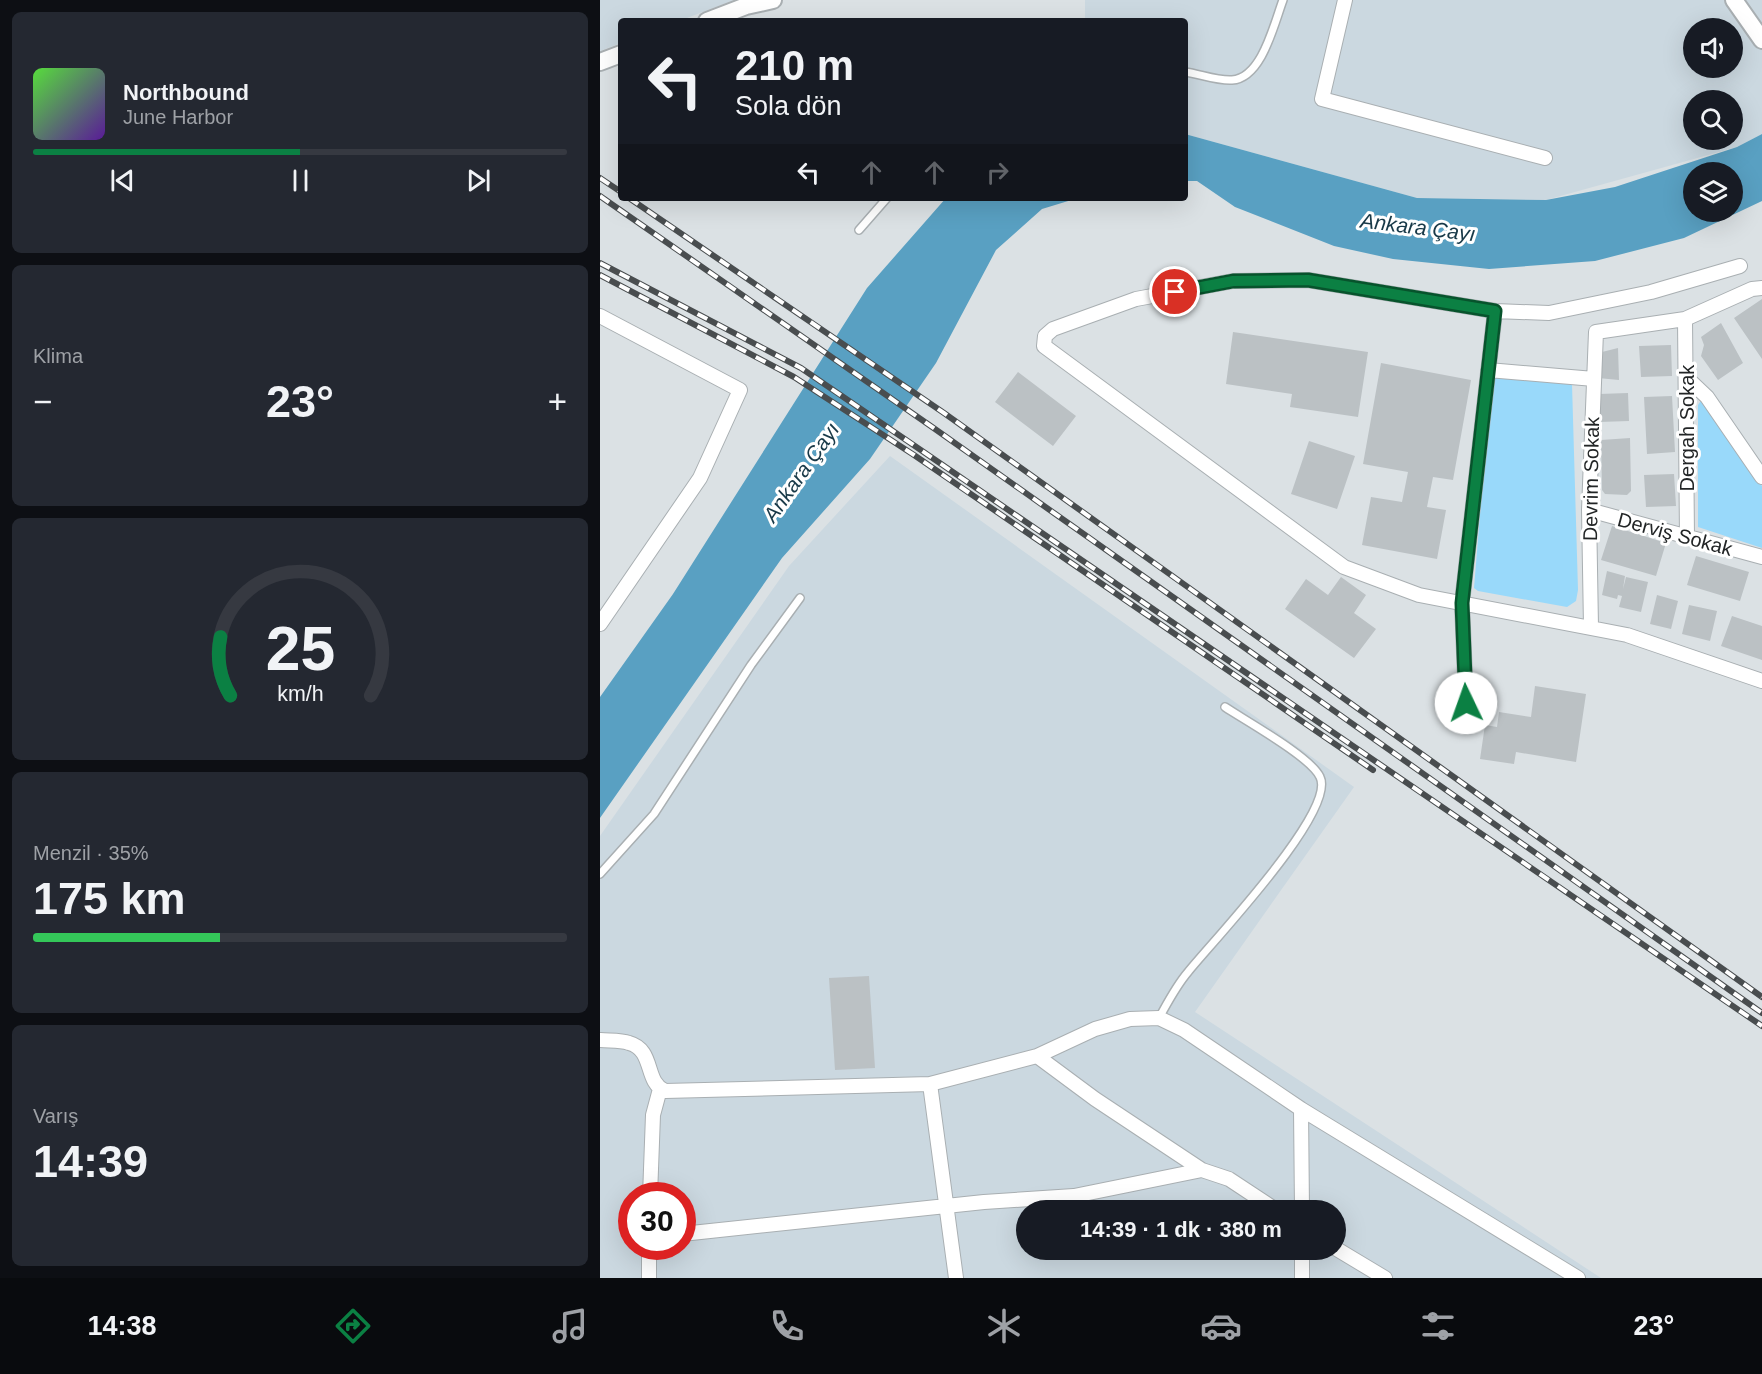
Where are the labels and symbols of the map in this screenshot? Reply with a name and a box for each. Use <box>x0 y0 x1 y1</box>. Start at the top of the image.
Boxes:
water label: Ankara Çayı <box>1357 208 1477 245</box>
pin <box>1149 266 1200 317</box>
street label: Dergah Sokak <box>1676 364 1698 491</box>
street label: Devrim Sokak <box>1579 416 1603 541</box>
water label: Ankara Çayı <box>757 418 844 528</box>
street label: Derviş Sokak <box>1615 508 1736 560</box>
position arrow <box>1434 671 1498 735</box>
speed limit sign: 30 <box>618 1182 696 1260</box>

